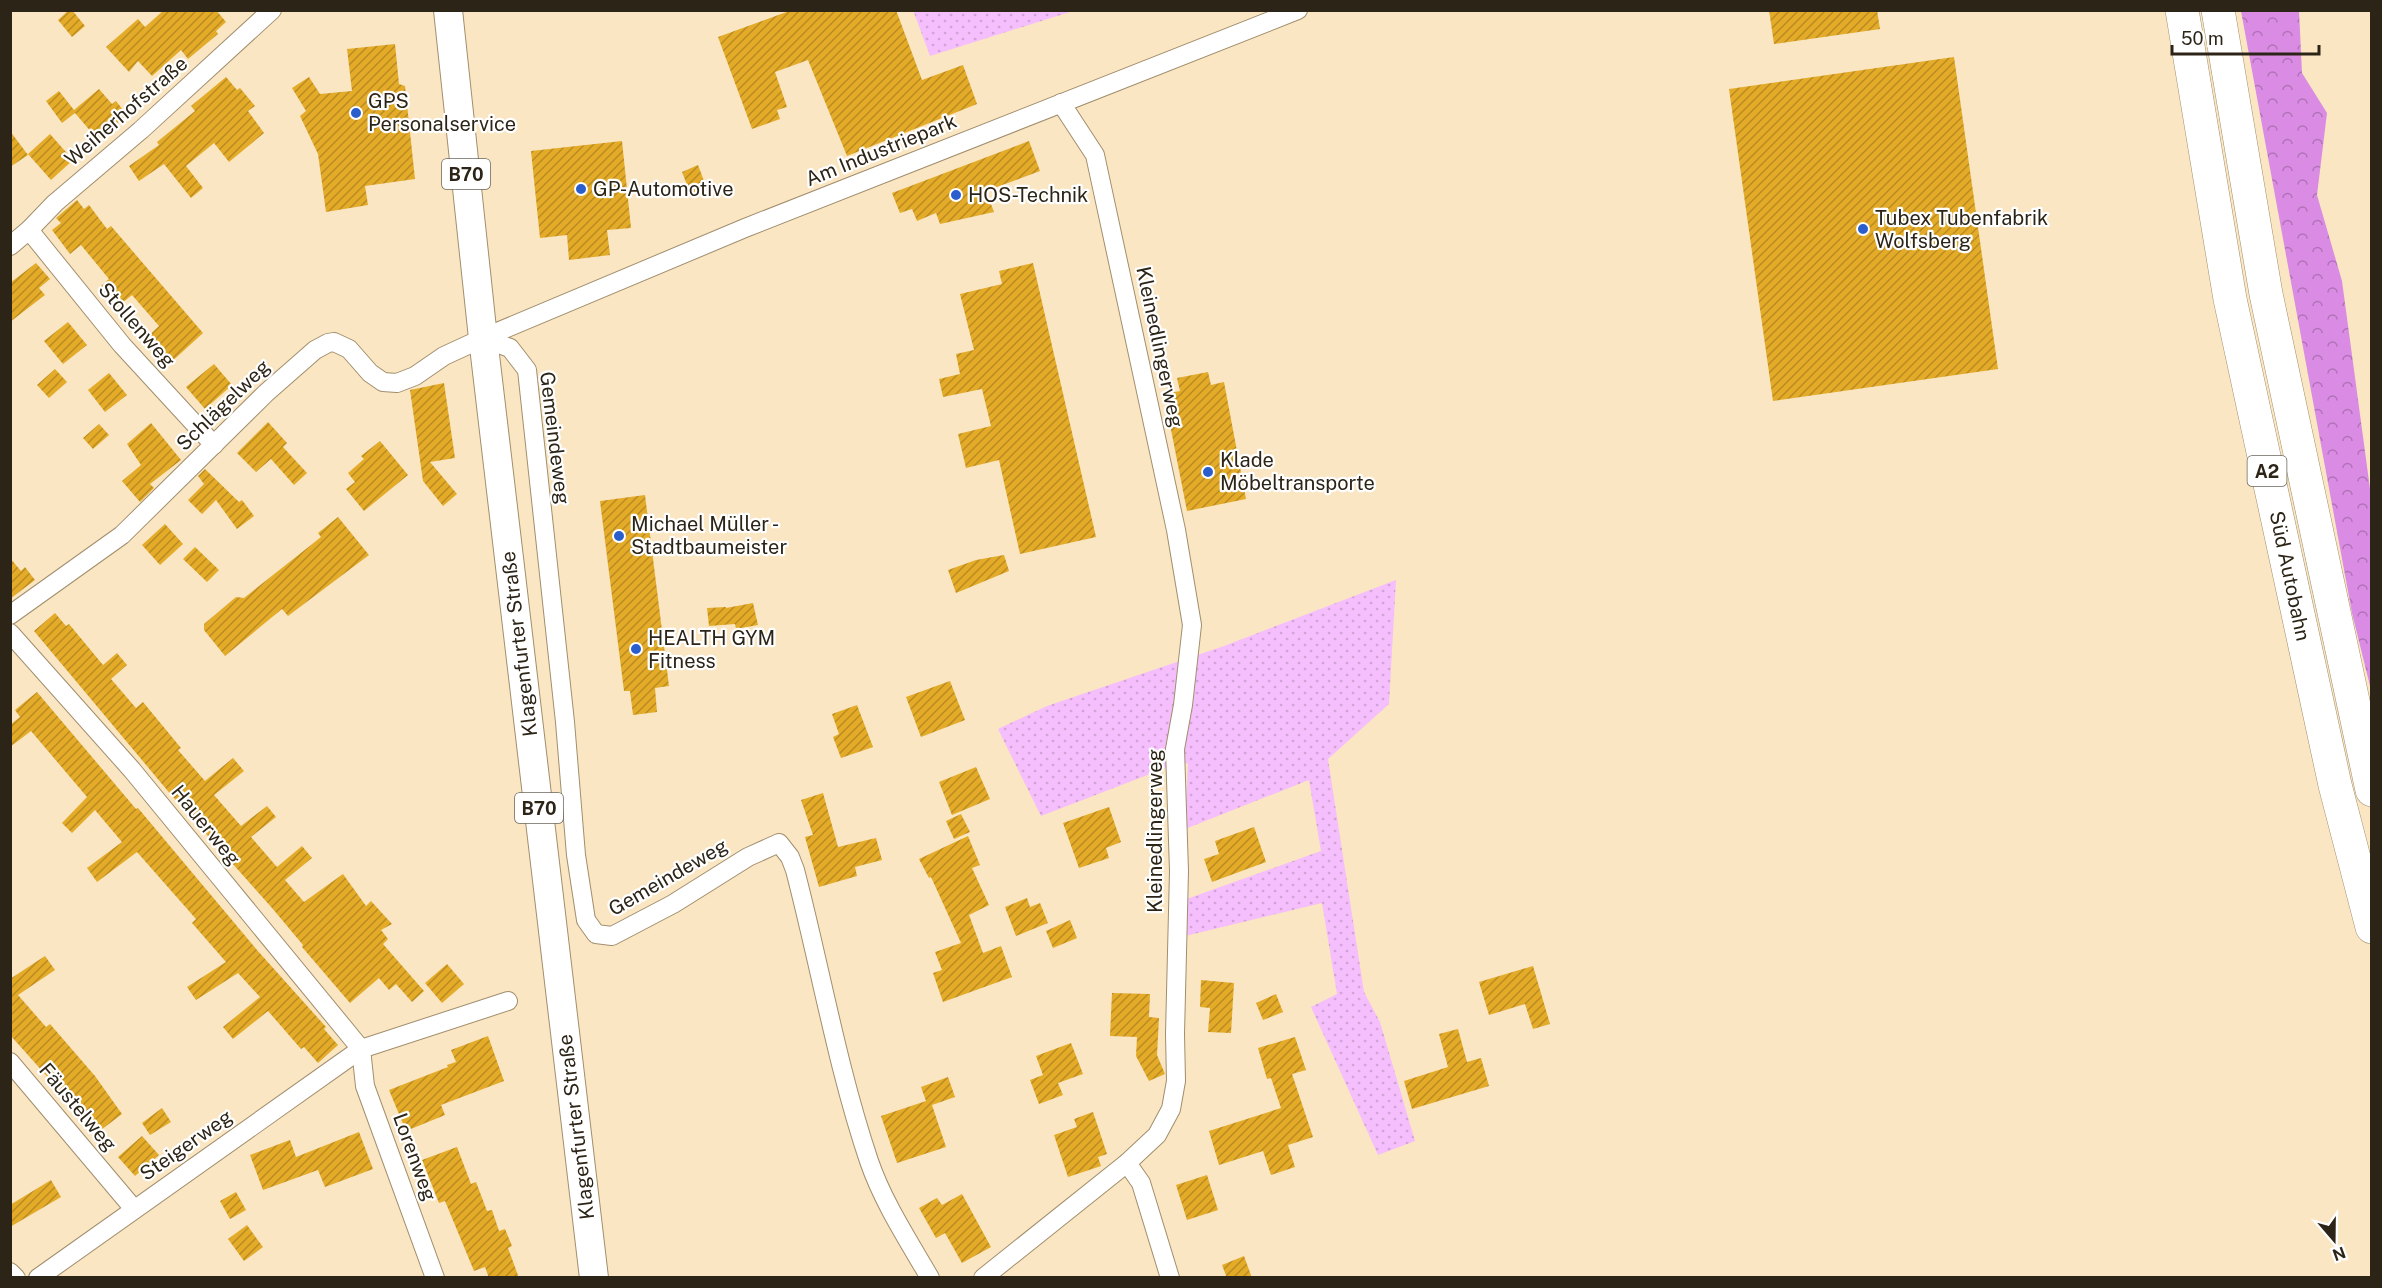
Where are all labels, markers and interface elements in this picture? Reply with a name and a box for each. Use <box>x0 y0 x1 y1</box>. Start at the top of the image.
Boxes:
scale bar <box>2172 18 2319 56</box>
text: 50 m <box>2181 28 2224 49</box>
street label: Weiherhofstraße <box>60 51 192 171</box>
place label: GPS Personalservice <box>368 89 516 136</box>
marker: GPS Personalservice <box>349 106 363 120</box>
street label: Am Industriepark <box>802 109 960 191</box>
road number: B70 <box>442 159 490 189</box>
place label: GP-Automotive <box>593 177 733 201</box>
marker: GP-Automotive <box>574 182 588 196</box>
place label: HOS-Technik <box>968 183 1088 207</box>
marker: HOS-Technik <box>949 188 963 202</box>
place label: Tubex Tubenfabrik Wolfsberg <box>1875 206 2048 253</box>
marker: Tubex Tubenfabrik Wolfsberg <box>1856 222 1870 236</box>
street label: Kleinedlingerweg <box>1131 264 1189 430</box>
street label: Stollenweg <box>94 278 180 372</box>
street label: Schlägelweg <box>171 354 275 456</box>
street label: Gemeindeweg <box>535 370 575 506</box>
place label: Klade Möbeltransporte <box>1220 448 1375 495</box>
road number: A2 <box>2248 456 2286 486</box>
marker: Klade Möbeltransporte <box>1201 465 1215 479</box>
street label: Süd Autobahn <box>2265 509 2315 643</box>
place label: Michael Müller - Stadtbaumeister <box>631 512 787 559</box>
marker: Michael Müller - Stadtbaumeister <box>612 529 626 543</box>
street label: Klagenfurter Straße <box>496 550 542 738</box>
place label: HEALTH GYM Fitness <box>648 626 775 673</box>
marker: HEALTH GYM Fitness <box>629 642 643 656</box>
street label: Kleinedlingerweg <box>1143 749 1167 913</box>
street label: Hauerweg <box>166 780 246 870</box>
road number: B70 <box>515 793 563 823</box>
street label: Gemeindeweg <box>604 833 732 921</box>
street label: Klagenfurter Straße <box>553 1033 599 1221</box>
street label: Fäustelweg <box>34 1058 122 1156</box>
street label: Steigerweg <box>135 1104 237 1186</box>
street label: Lorenweg <box>388 1110 442 1204</box>
north arrow <box>2304 1210 2364 1270</box>
text: N <box>2330 1243 2348 1265</box>

